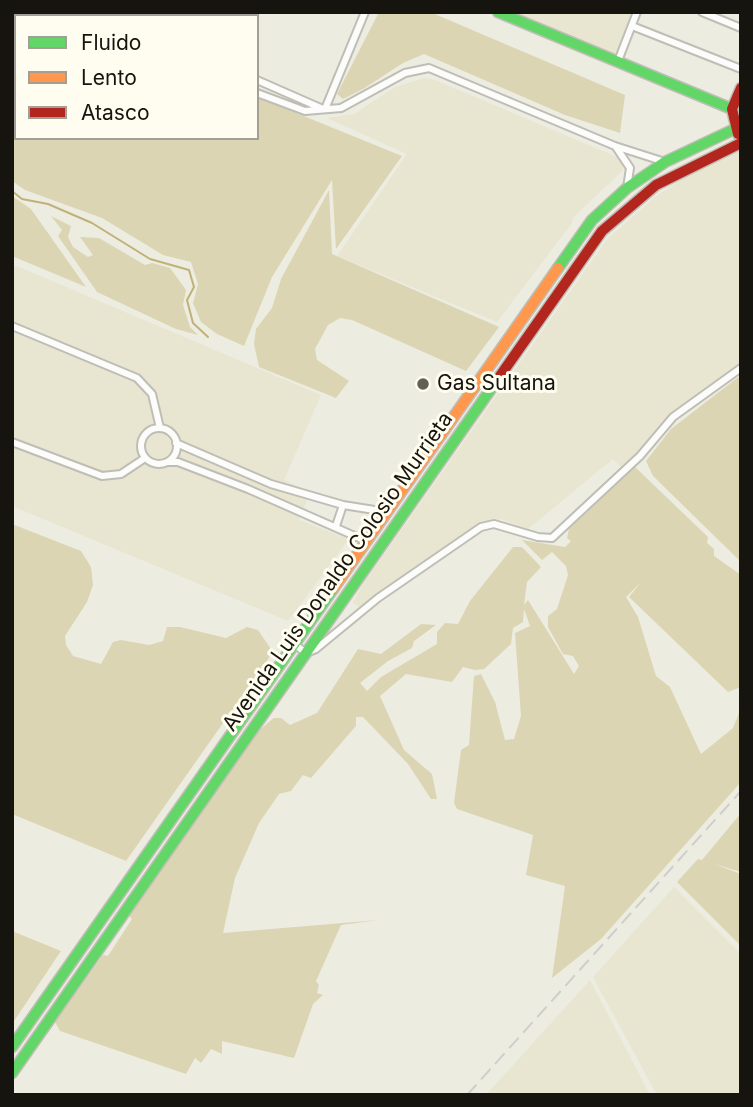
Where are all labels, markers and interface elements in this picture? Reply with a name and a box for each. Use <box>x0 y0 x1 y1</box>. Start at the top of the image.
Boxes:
legend <box>14 14 259 140</box>
text: Fluido <box>81 30 141 55</box>
text: Lento <box>81 65 137 90</box>
text: Atasco <box>81 100 150 125</box>
place label: Gas Sultana <box>437 371 556 397</box>
marker: Gas Sultana <box>415 376 431 392</box>
street label: Avenida Luis Donaldo Colosio Murrieta <box>218 408 458 736</box>

